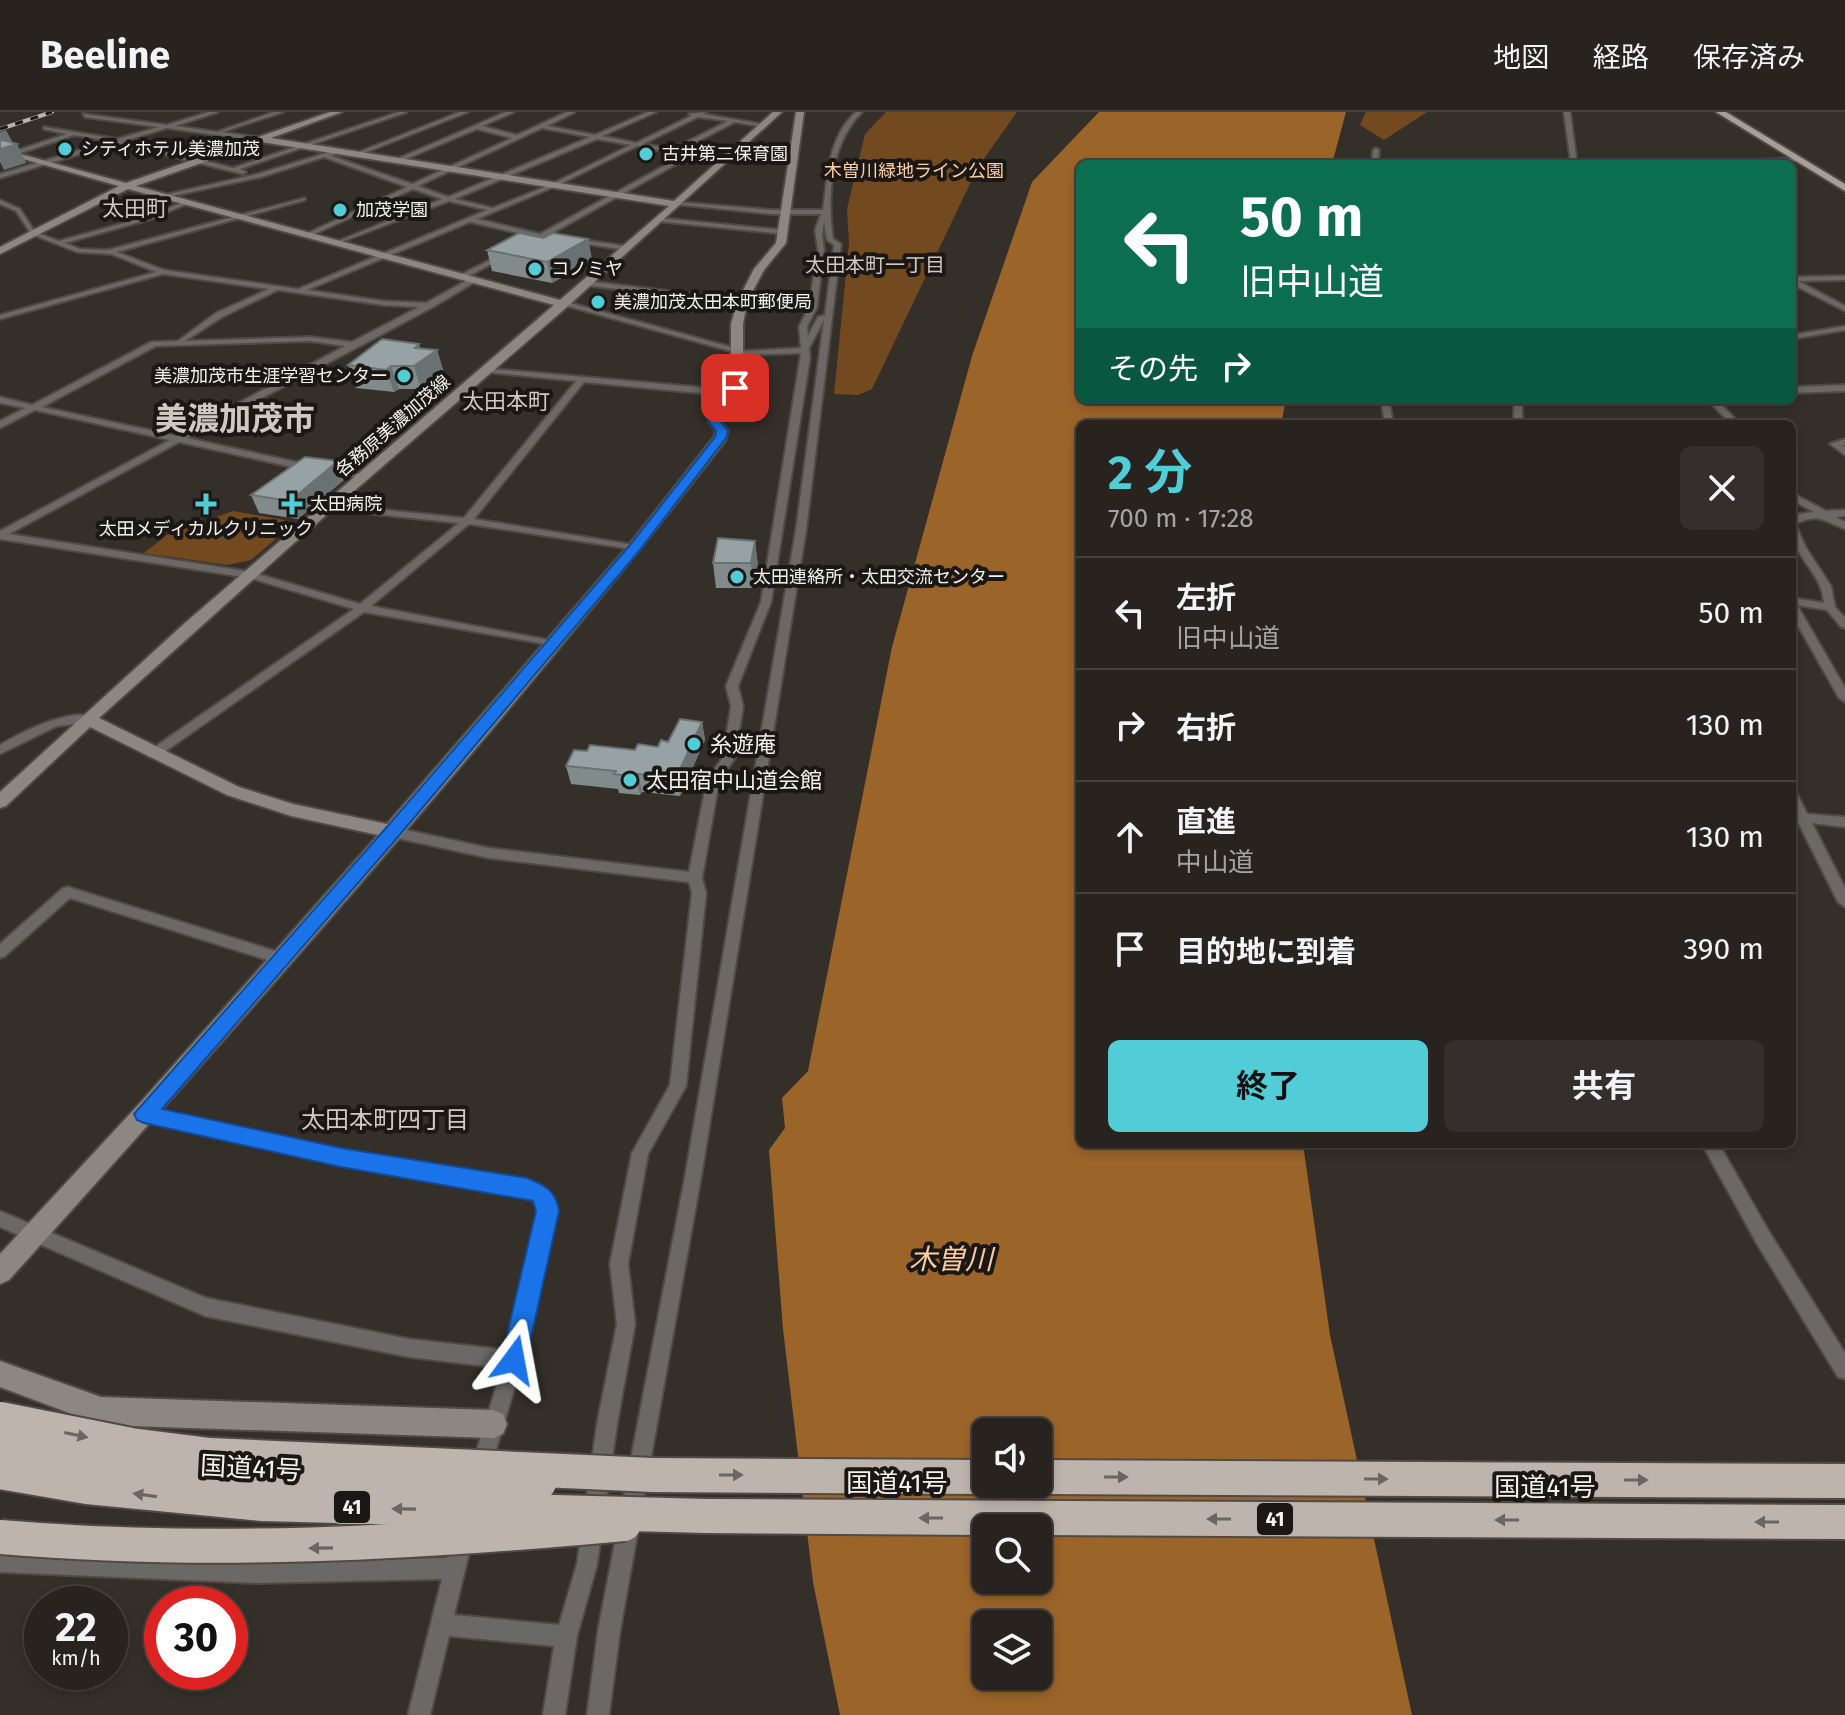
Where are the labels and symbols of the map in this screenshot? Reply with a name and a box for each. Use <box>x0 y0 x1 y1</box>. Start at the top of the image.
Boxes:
place label: シティホテル美濃加茂 <box>81 138 260 160</box>
marker: シティホテル美濃加茂 <box>56 140 74 158</box>
place label: 古井第二保育園 <box>662 143 788 165</box>
marker: 古井第二保育園 <box>637 145 655 163</box>
park label: 木曽川緑地ライン公園 <box>824 160 1004 182</box>
district label: 太田町 <box>102 195 168 222</box>
place label: 加茂学園 <box>356 199 428 221</box>
marker: 加茂学園 <box>331 201 349 219</box>
district label: 太田本町一丁目 <box>805 253 945 277</box>
place label: コノミヤ <box>551 258 623 280</box>
marker: コノミヤ <box>526 260 544 278</box>
place label: 美濃加茂太田本町郵便局 <box>614 291 812 313</box>
marker: 美濃加茂太田本町郵便局 <box>589 293 607 311</box>
pin <box>701 354 769 422</box>
place label: 美濃加茂市生涯学習センター <box>154 365 388 387</box>
marker: 美濃加茂市生涯学習センター <box>395 367 413 385</box>
street label: 各務原美濃加茂線 <box>331 370 455 482</box>
district label: 太田本町 <box>462 388 550 415</box>
district label: 美濃加茂市 <box>155 400 315 438</box>
marker: 太田メディカルクリニック <box>195 493 217 515</box>
marker: 太田病院 <box>281 493 303 515</box>
place label: 太田病院 <box>310 493 382 515</box>
place label: 太田メディカルクリニック <box>99 518 313 540</box>
place label: 太田連絡所・太田交流センター <box>753 566 1005 588</box>
marker: 太田連絡所・太田交流センター <box>728 568 746 586</box>
place label: 糸遊庵 <box>710 731 776 758</box>
marker: 糸遊庵 <box>685 735 703 753</box>
place label: 太田宿中山道会館 <box>646 767 822 794</box>
marker: 太田宿中山道会館 <box>621 771 639 789</box>
district label: 太田本町四丁目 <box>301 1106 469 1134</box>
water label: 木曽川 <box>909 1243 996 1276</box>
position arrow <box>472 1318 556 1402</box>
one-way arrow <box>64 1429 89 1442</box>
street label: 国道41号 <box>199 1450 303 1487</box>
street label: 国道41号 <box>846 1468 948 1499</box>
one-way arrow <box>719 1469 744 1481</box>
one-way arrow <box>1104 1471 1129 1483</box>
street label: 国道41号 <box>1494 1472 1596 1503</box>
one-way arrow <box>1364 1473 1389 1485</box>
one-way arrow <box>1624 1474 1649 1486</box>
one-way arrow <box>132 1488 157 1501</box>
road number: 41 <box>334 1491 370 1523</box>
one-way arrow <box>391 1502 416 1515</box>
road number: 41 <box>1257 1503 1293 1535</box>
one-way arrow <box>918 1511 943 1524</box>
one-way arrow <box>1206 1513 1231 1525</box>
one-way arrow <box>1494 1514 1519 1526</box>
one-way arrow <box>1754 1516 1779 1528</box>
one-way arrow <box>308 1541 333 1554</box>
speed limit sign: 30 <box>144 1586 248 1690</box>

